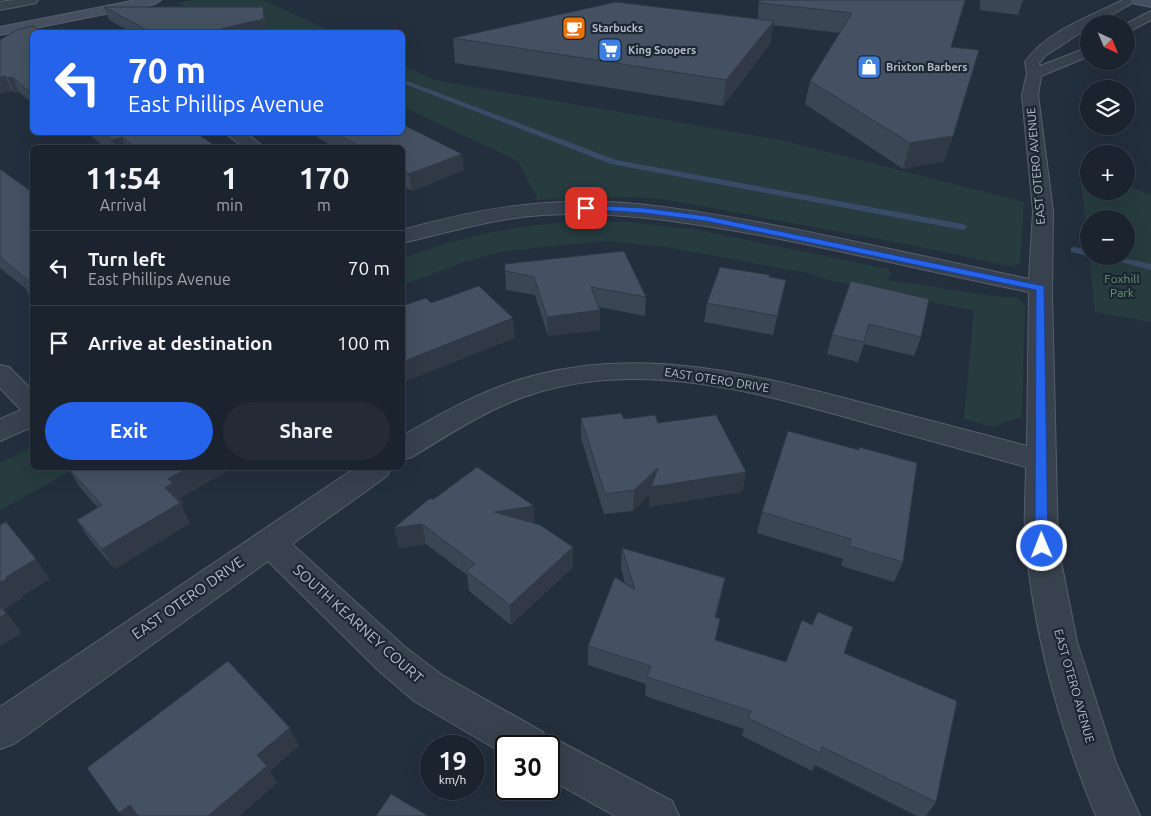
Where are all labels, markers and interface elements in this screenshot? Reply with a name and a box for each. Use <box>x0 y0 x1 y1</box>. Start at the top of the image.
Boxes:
cafe icon: Starbucks <box>561 15 587 41</box>
north arrow <box>1080 15 1135 70</box>
map controls <box>1080 15 1135 265</box>
place label: Starbucks <box>592 22 643 34</box>
supermarket icon: King Soopers <box>597 37 623 63</box>
place label: King Soopers <box>628 44 696 56</box>
icon: left <box>45 50 110 115</box>
text: 70 m <box>128 50 206 90</box>
shop icon: Brixton Barbers <box>856 54 882 80</box>
place label: Brixton Barbers <box>886 61 968 73</box>
button: layers <box>1080 80 1135 135</box>
text: East Phillips Avenue <box>128 91 324 116</box>
street label: EAST OTERO AVENUE <box>1024 107 1047 225</box>
button: + <box>1080 145 1135 200</box>
text: 11:54 <box>86 161 161 195</box>
text: 1 <box>221 161 238 195</box>
text: 170 <box>299 161 349 195</box>
pin <box>565 187 607 229</box>
icon: arrive <box>572 194 600 222</box>
text: Arrival <box>100 196 146 214</box>
text: min <box>216 196 243 214</box>
text: m <box>317 196 331 214</box>
button: − <box>1080 210 1135 265</box>
text: Turn left <box>88 248 166 270</box>
icon: left <box>45 254 73 282</box>
text: 70 m <box>348 257 390 279</box>
text: East Phillips Avenue <box>88 270 231 288</box>
park label: Foxhill Park <box>1104 272 1140 299</box>
icon: arrive <box>45 329 73 357</box>
text: Arrive at destination <box>88 332 273 354</box>
text: 100 m <box>337 332 390 354</box>
street label: EAST OTERO DRIVE <box>664 365 771 394</box>
button: Exit <box>45 402 213 460</box>
button: Share <box>223 402 390 460</box>
position arrow <box>1015 519 1067 571</box>
street label: EAST OTERO DRIVE <box>129 553 247 643</box>
street label: SOUTH KEARNEY COURT <box>290 561 427 687</box>
street label: EAST OTERO AVENUE <box>1052 628 1097 744</box>
speed limit sign: 30 <box>495 735 560 800</box>
text: 19 <box>438 747 467 775</box>
text: km/h <box>439 773 466 786</box>

